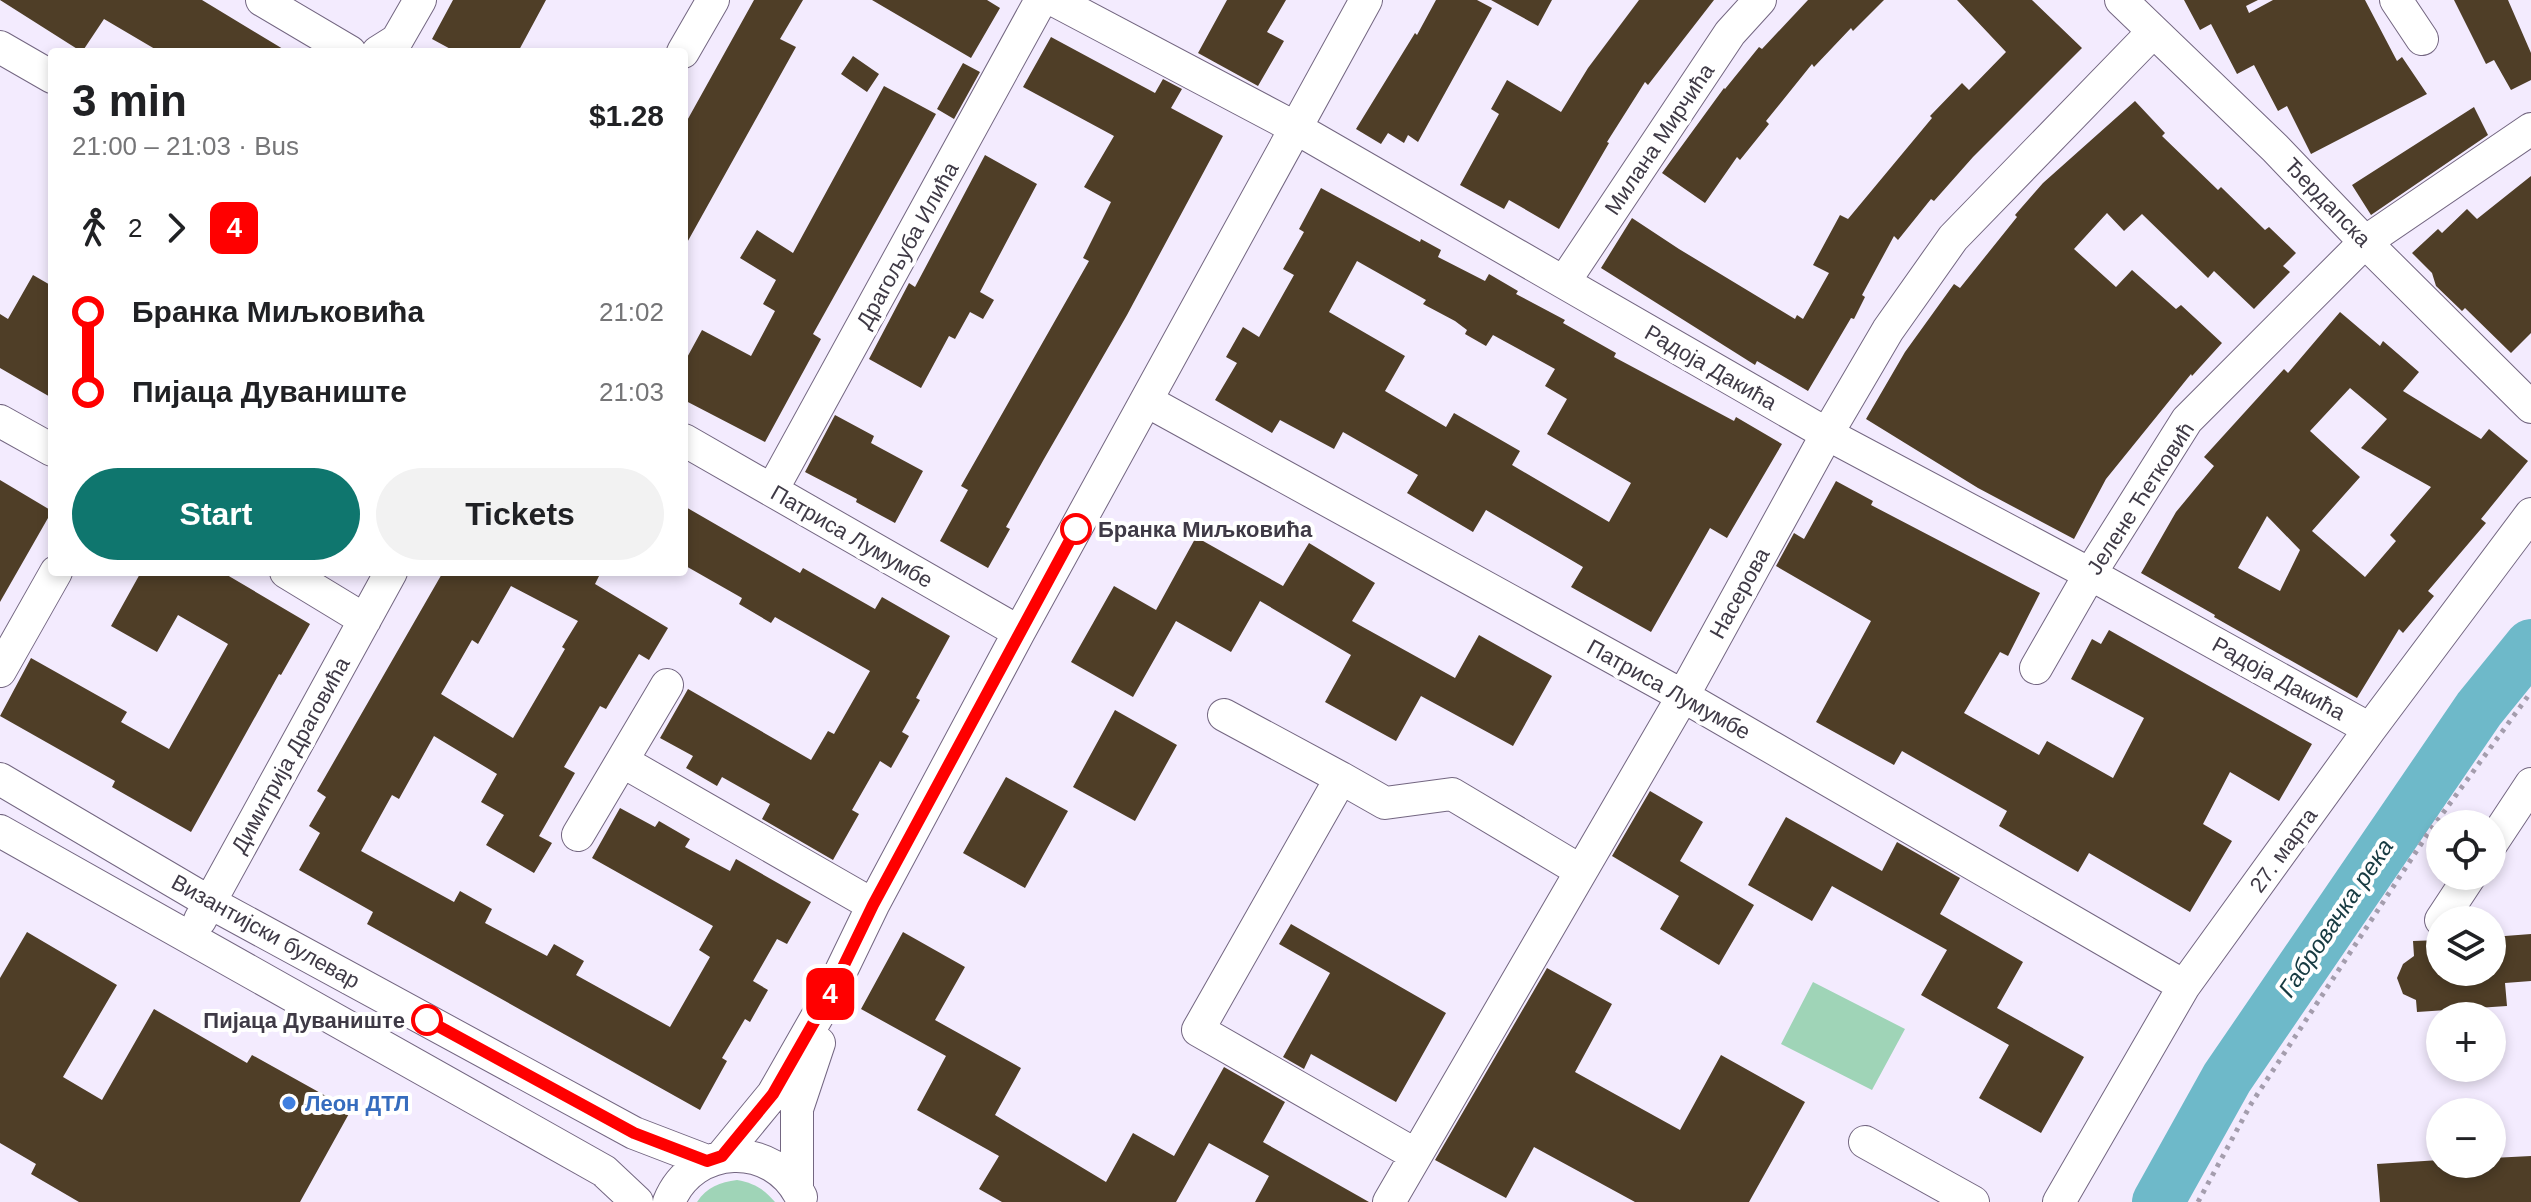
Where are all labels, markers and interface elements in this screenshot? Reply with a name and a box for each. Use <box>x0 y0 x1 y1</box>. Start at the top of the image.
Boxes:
street label: Милана Мирчића <box>1600 58 1720 220</box>
text: 3 min <box>72 76 187 125</box>
text: $1.28 <box>589 99 664 132</box>
text: 21:00 – 21:03 · Bus <box>72 131 299 161</box>
street label: Ђердапска <box>2279 153 2377 252</box>
street label: Драгољуба Илића <box>851 157 964 333</box>
icon: walk <box>72 206 116 250</box>
icon: forward <box>154 206 198 250</box>
text: 4 <box>226 212 242 243</box>
text: 2 <box>128 213 142 243</box>
text: Бранка Миљковића <box>132 295 424 328</box>
text: 21:02 <box>599 297 664 327</box>
street label: Радоја Дакића <box>1640 320 1782 416</box>
text: Пијаца Дуваниште <box>132 375 407 408</box>
text: 21:03 <box>599 377 664 407</box>
street label: Јелене Ћетковић <box>2082 417 2199 579</box>
button: Start <box>72 468 360 560</box>
button: Tickets <box>376 468 664 560</box>
street label: Патриса Лумумбе <box>766 480 937 593</box>
marker: Бранка Миљковића <box>1061 514 1091 544</box>
place label: Бранка Миљковића <box>1098 517 1313 542</box>
street label: Насерова <box>1704 543 1775 643</box>
street label: Радоја Дакића <box>2208 632 2350 726</box>
street label: Патриса Лумумбе <box>1583 634 1755 745</box>
street label: Димитрија Драговића <box>226 652 355 858</box>
street label: 27. марта <box>2245 803 2323 897</box>
map controls <box>2426 810 2506 1178</box>
button: locate <box>2426 810 2506 890</box>
water label: Габровачка река <box>2273 834 2398 1002</box>
street label: Византијски булевар <box>167 869 364 994</box>
button: layers <box>2426 906 2506 986</box>
line badge: 4 <box>804 968 856 1020</box>
text: 4 <box>822 978 838 1009</box>
button: + <box>2426 1002 2506 1082</box>
marker: Пијаца Дуваниште <box>412 1005 442 1035</box>
place label: Пијаца Дуваниште <box>203 1008 405 1033</box>
place label: Леон ДТЛ <box>305 1091 410 1116</box>
marker: Леон ДТЛ <box>280 1094 298 1112</box>
button: − <box>2426 1098 2506 1178</box>

